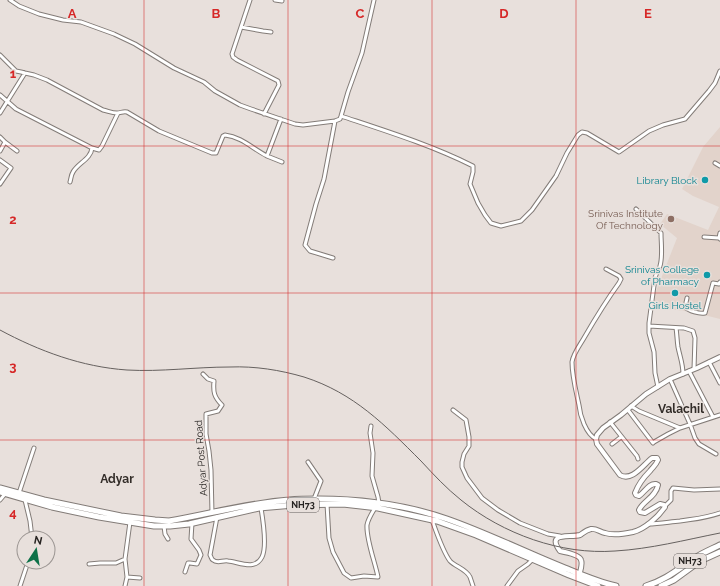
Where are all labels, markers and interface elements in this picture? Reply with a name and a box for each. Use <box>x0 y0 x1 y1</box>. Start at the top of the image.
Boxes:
text: A <box>68 6 77 21</box>
text: B <box>212 6 221 21</box>
text: C <box>356 6 365 21</box>
text: D <box>499 6 509 21</box>
text: E <box>644 6 652 21</box>
text: 1 <box>10 66 17 81</box>
place label: Library Block <box>637 175 698 186</box>
marker: Library Block <box>700 175 710 185</box>
place label: Srinivas Institute Of Technology <box>588 208 664 231</box>
text: 2 <box>9 212 17 227</box>
marker: Srinivas Institute Of Technology <box>666 214 676 224</box>
place label: Srinivas College of Pharmacy <box>625 264 700 287</box>
marker: Srinivas College of Pharmacy <box>702 270 712 280</box>
marker: Girls Hostel <box>670 288 680 298</box>
place label: Girls Hostel <box>649 300 702 311</box>
text: 3 <box>9 359 17 374</box>
district label: Valachil <box>658 402 704 416</box>
street label: Adyar Post Road <box>193 420 209 496</box>
district label: Adyar <box>100 472 134 486</box>
road number: NH73 <box>287 498 319 512</box>
text: 4 <box>9 505 17 520</box>
north arrow <box>16 530 56 570</box>
text: N <box>33 533 43 548</box>
road number: NH73 <box>674 554 706 568</box>

